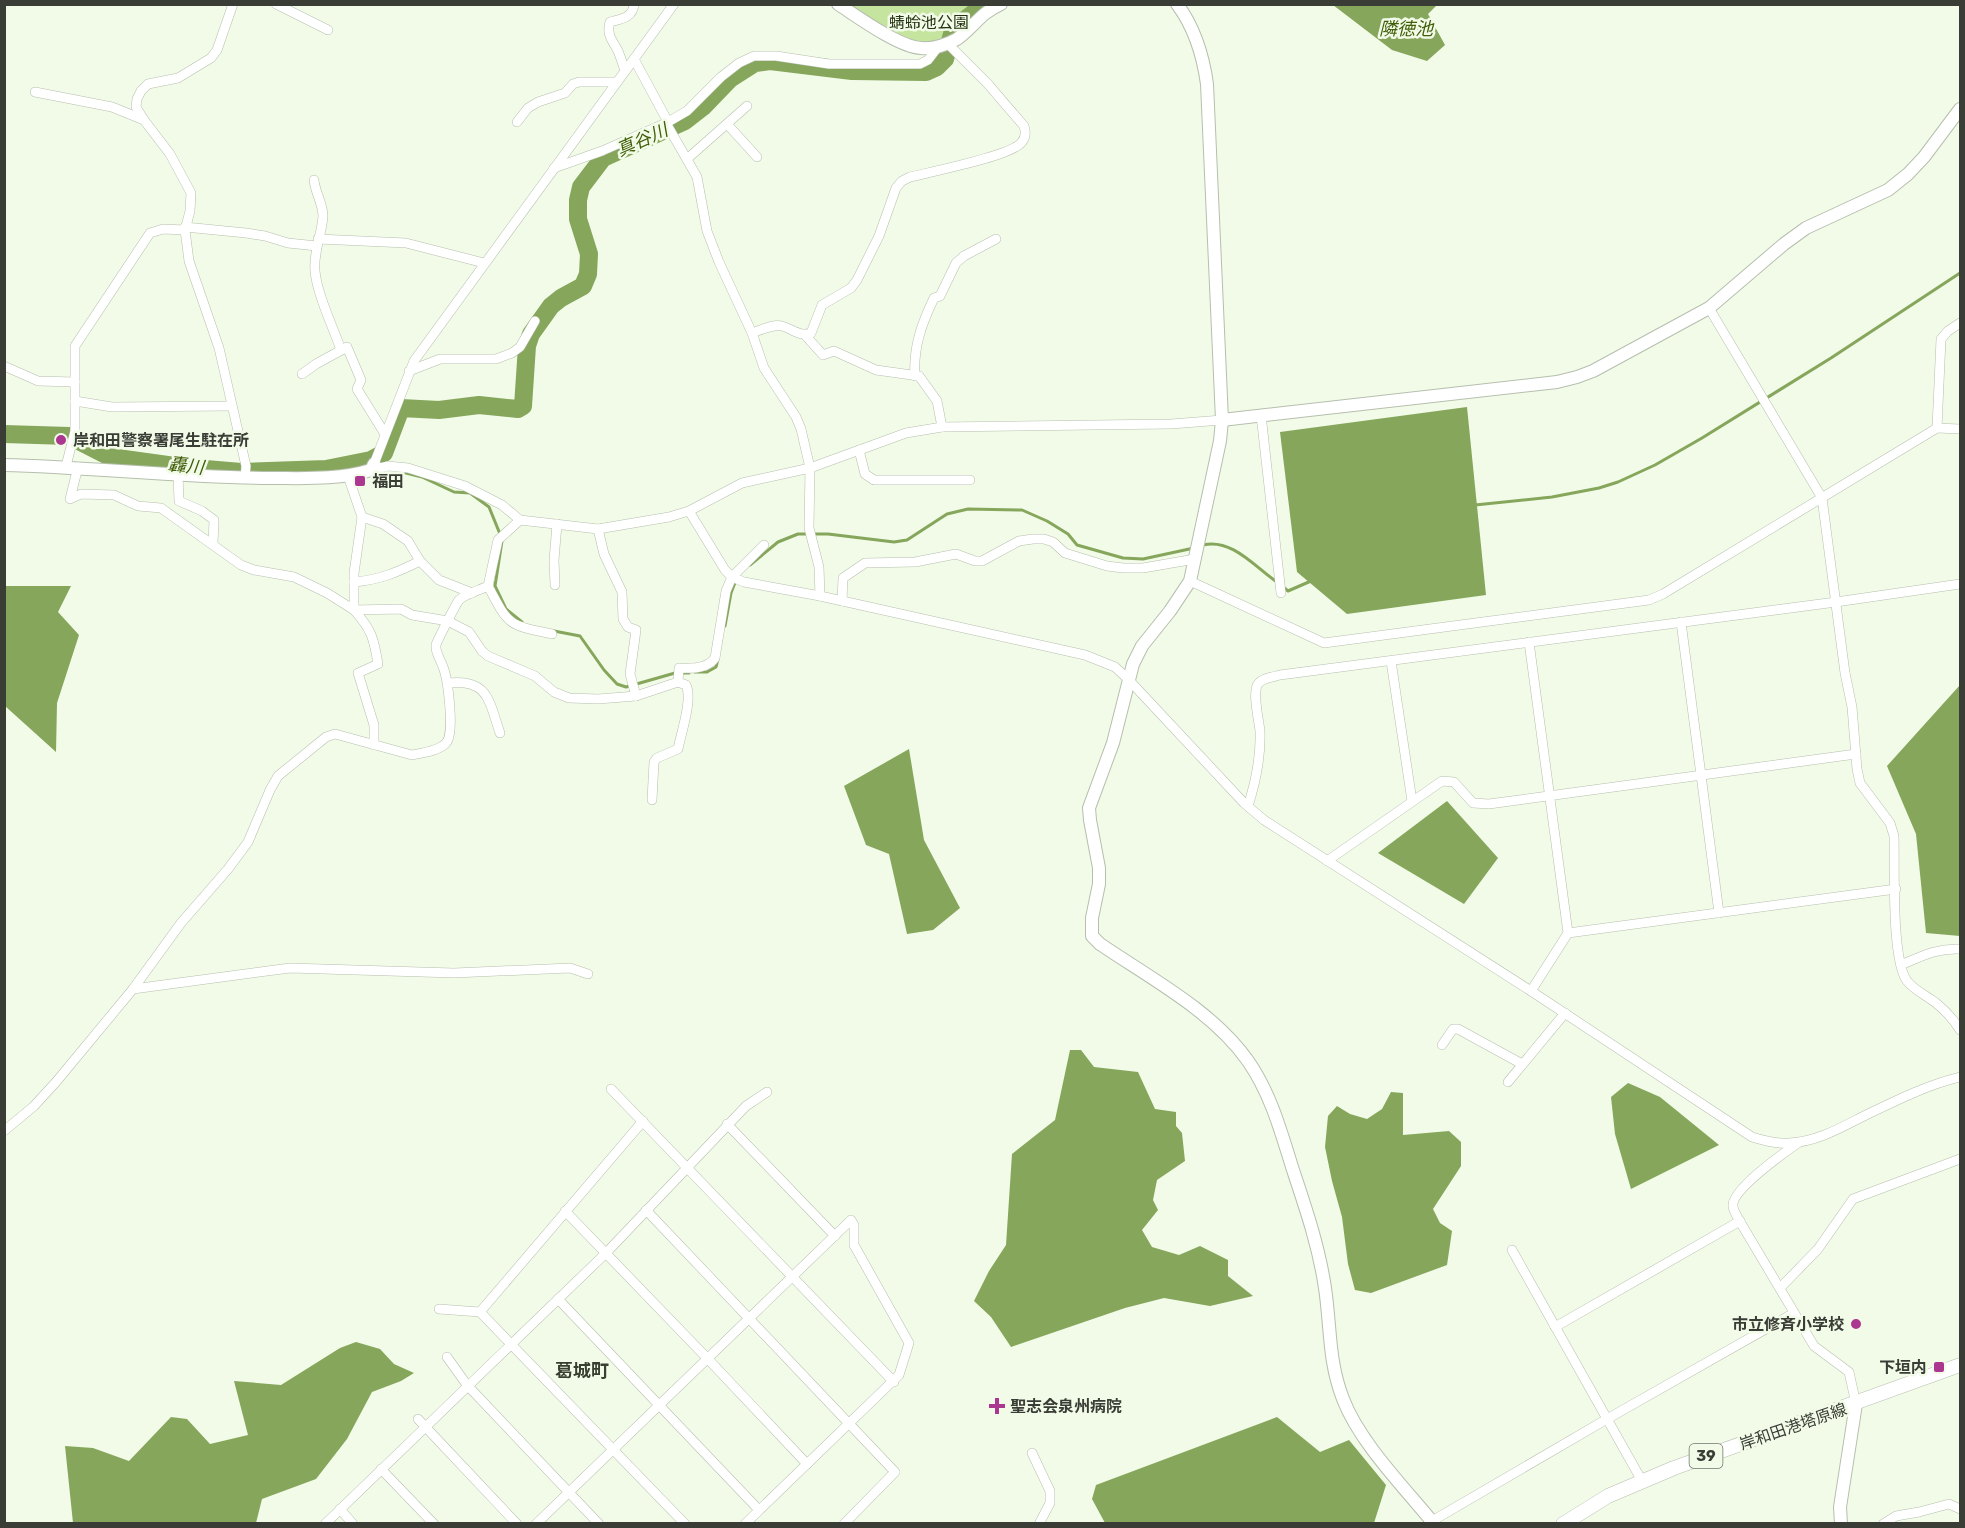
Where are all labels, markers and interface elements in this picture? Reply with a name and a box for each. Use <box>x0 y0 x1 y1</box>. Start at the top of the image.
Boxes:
park label: 蜻蛉池公園 <box>889 13 969 32</box>
water label: 隣徳池 <box>1379 18 1435 40</box>
water label: 真谷川 <box>613 118 673 161</box>
place label: 岸和田警察署尾生駐在所 <box>73 431 249 450</box>
marker: 岸和田警察署尾生駐在所 <box>54 433 68 447</box>
water label: 轟川 <box>167 453 207 479</box>
place label: 福田 <box>372 472 404 491</box>
marker: 福田 <box>353 474 367 488</box>
place label: 市立修斉小学校 <box>1732 1315 1844 1334</box>
marker: 市立修斉小学校 <box>1849 1317 1863 1331</box>
place label: 下垣内 <box>1879 1358 1927 1377</box>
district label: 葛城町 <box>555 1360 609 1382</box>
marker: 下垣内 <box>1932 1360 1946 1374</box>
marker: 聖志会泉州病院 <box>988 1397 1006 1415</box>
place label: 聖志会泉州病院 <box>1010 1397 1122 1416</box>
street label: 岸和田港塔原線 <box>1737 1399 1849 1454</box>
road number: 39 <box>1690 1444 1722 1468</box>

